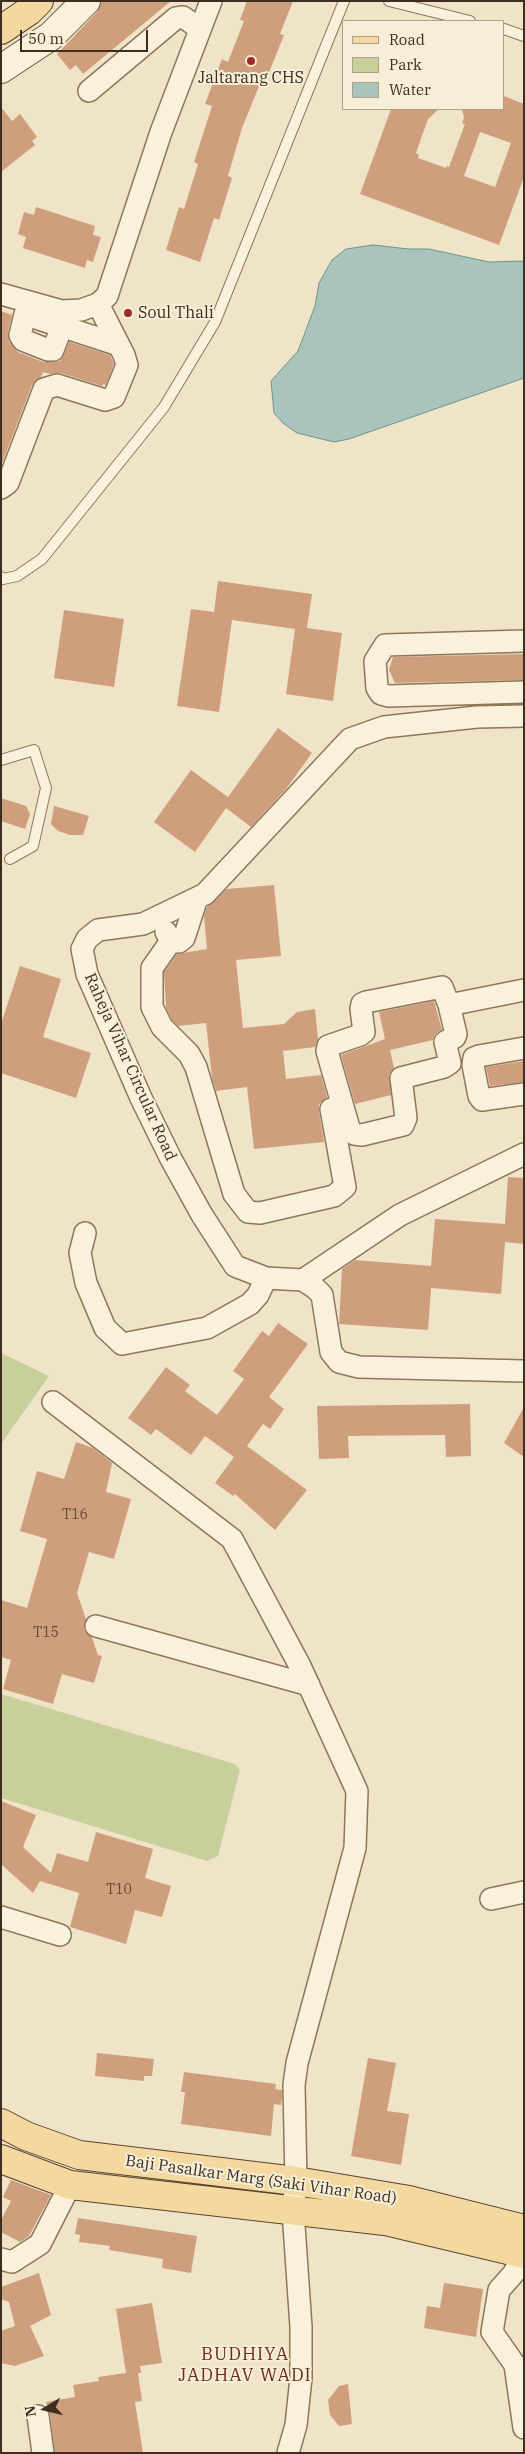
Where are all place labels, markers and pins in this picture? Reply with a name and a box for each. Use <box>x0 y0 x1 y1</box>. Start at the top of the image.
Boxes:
marker: Jaltarang CHS <box>245 55 257 67</box>
place label: Jaltarang CHS <box>198 68 304 88</box>
place label: Soul Thali <box>138 303 214 323</box>
marker: Soul Thali <box>122 307 134 319</box>

